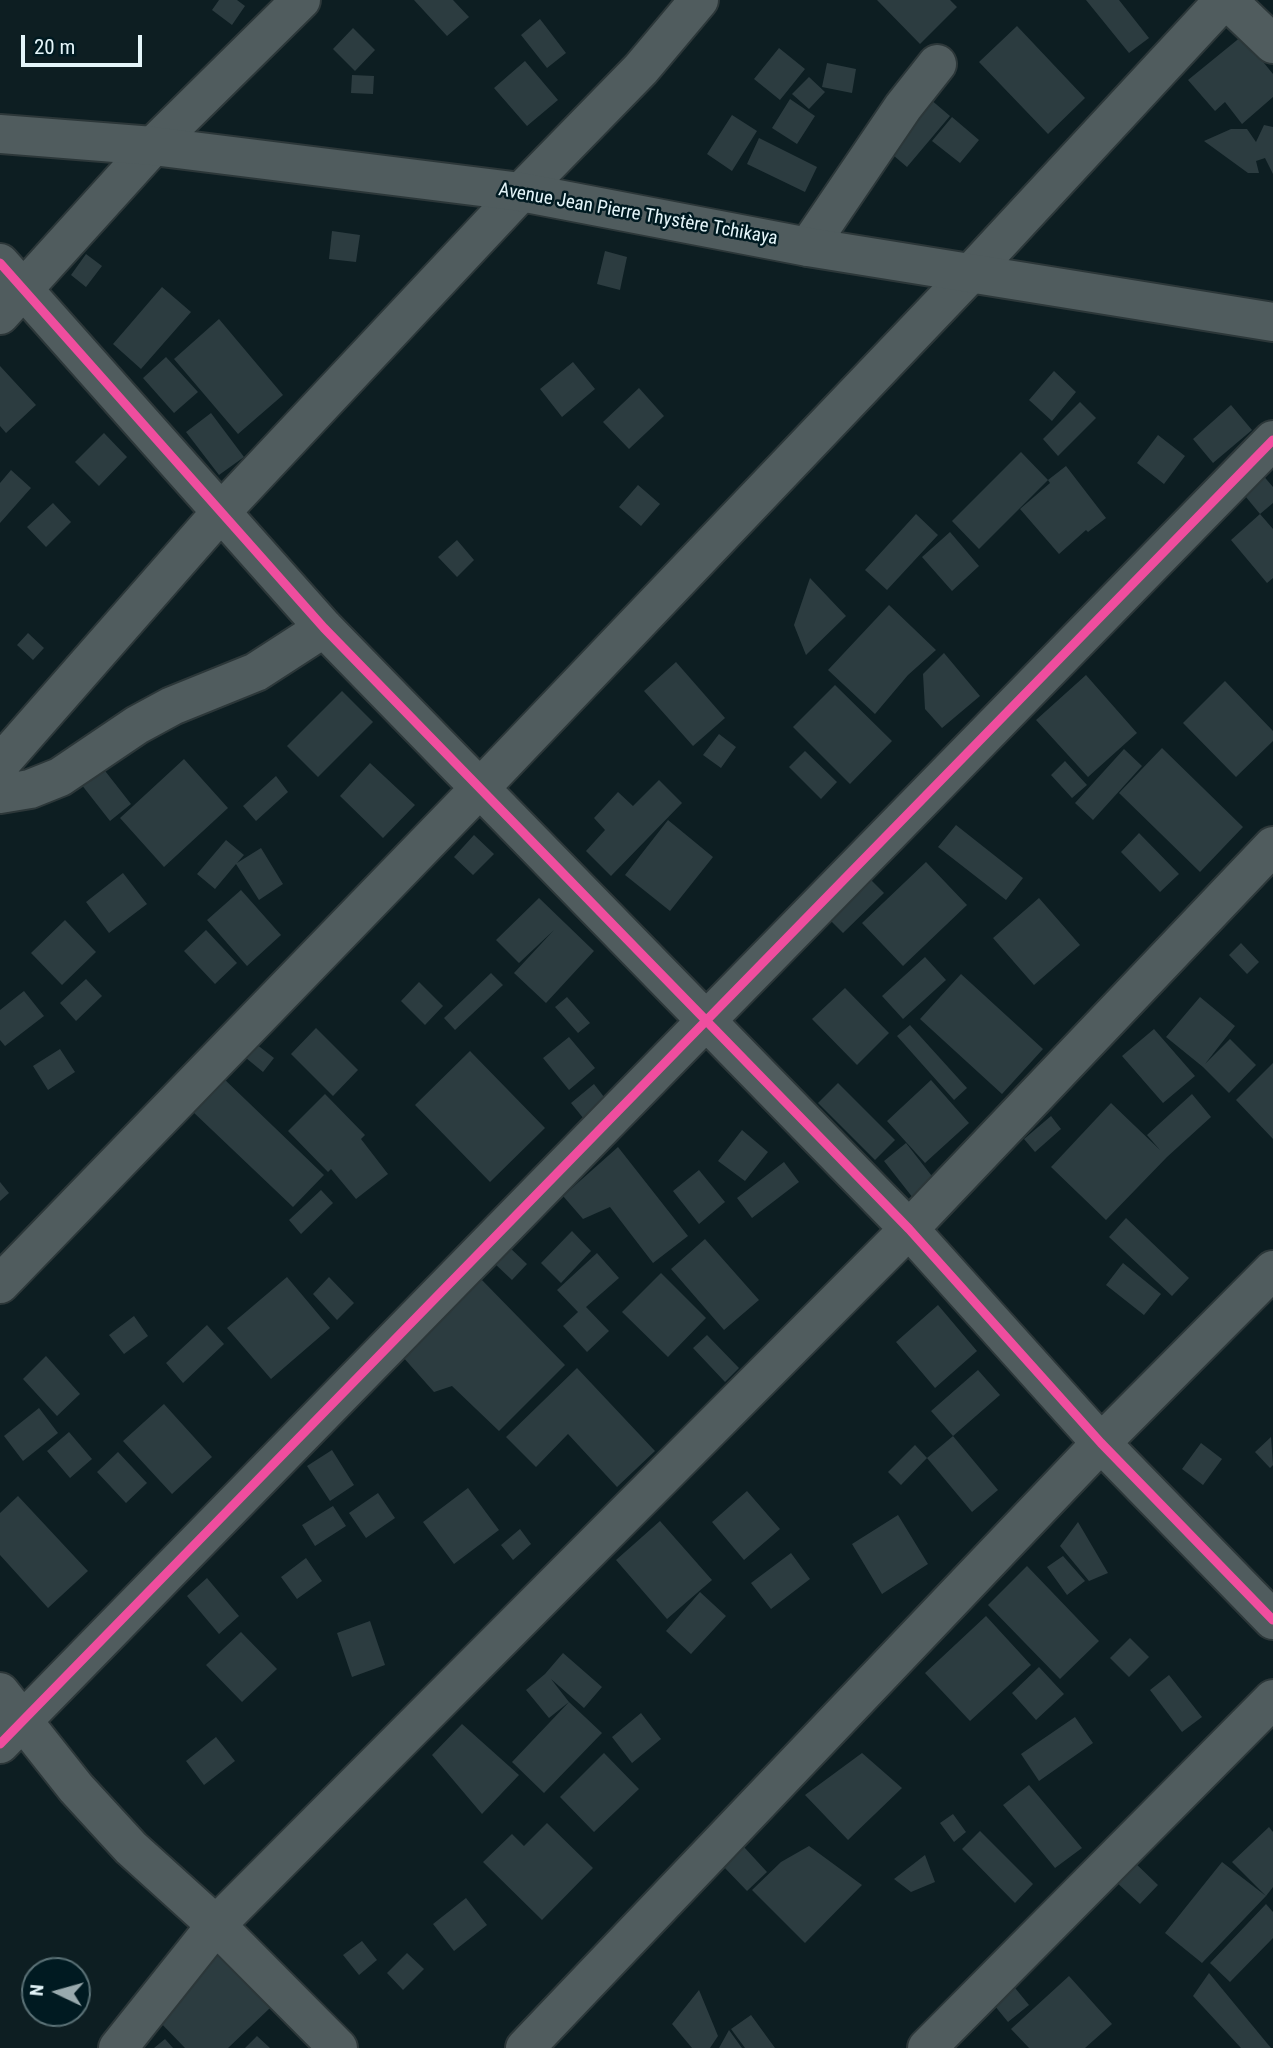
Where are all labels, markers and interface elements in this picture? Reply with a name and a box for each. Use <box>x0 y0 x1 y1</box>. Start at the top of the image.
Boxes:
scale bar <box>24 21 145 65</box>
text: 20 m <box>34 35 75 59</box>
street label: Avenue Jean Pierre Thystère Tchikaya <box>497 179 779 251</box>
north arrow <box>21 1957 91 2027</box>
text: N <box>25 1984 49 1997</box>

